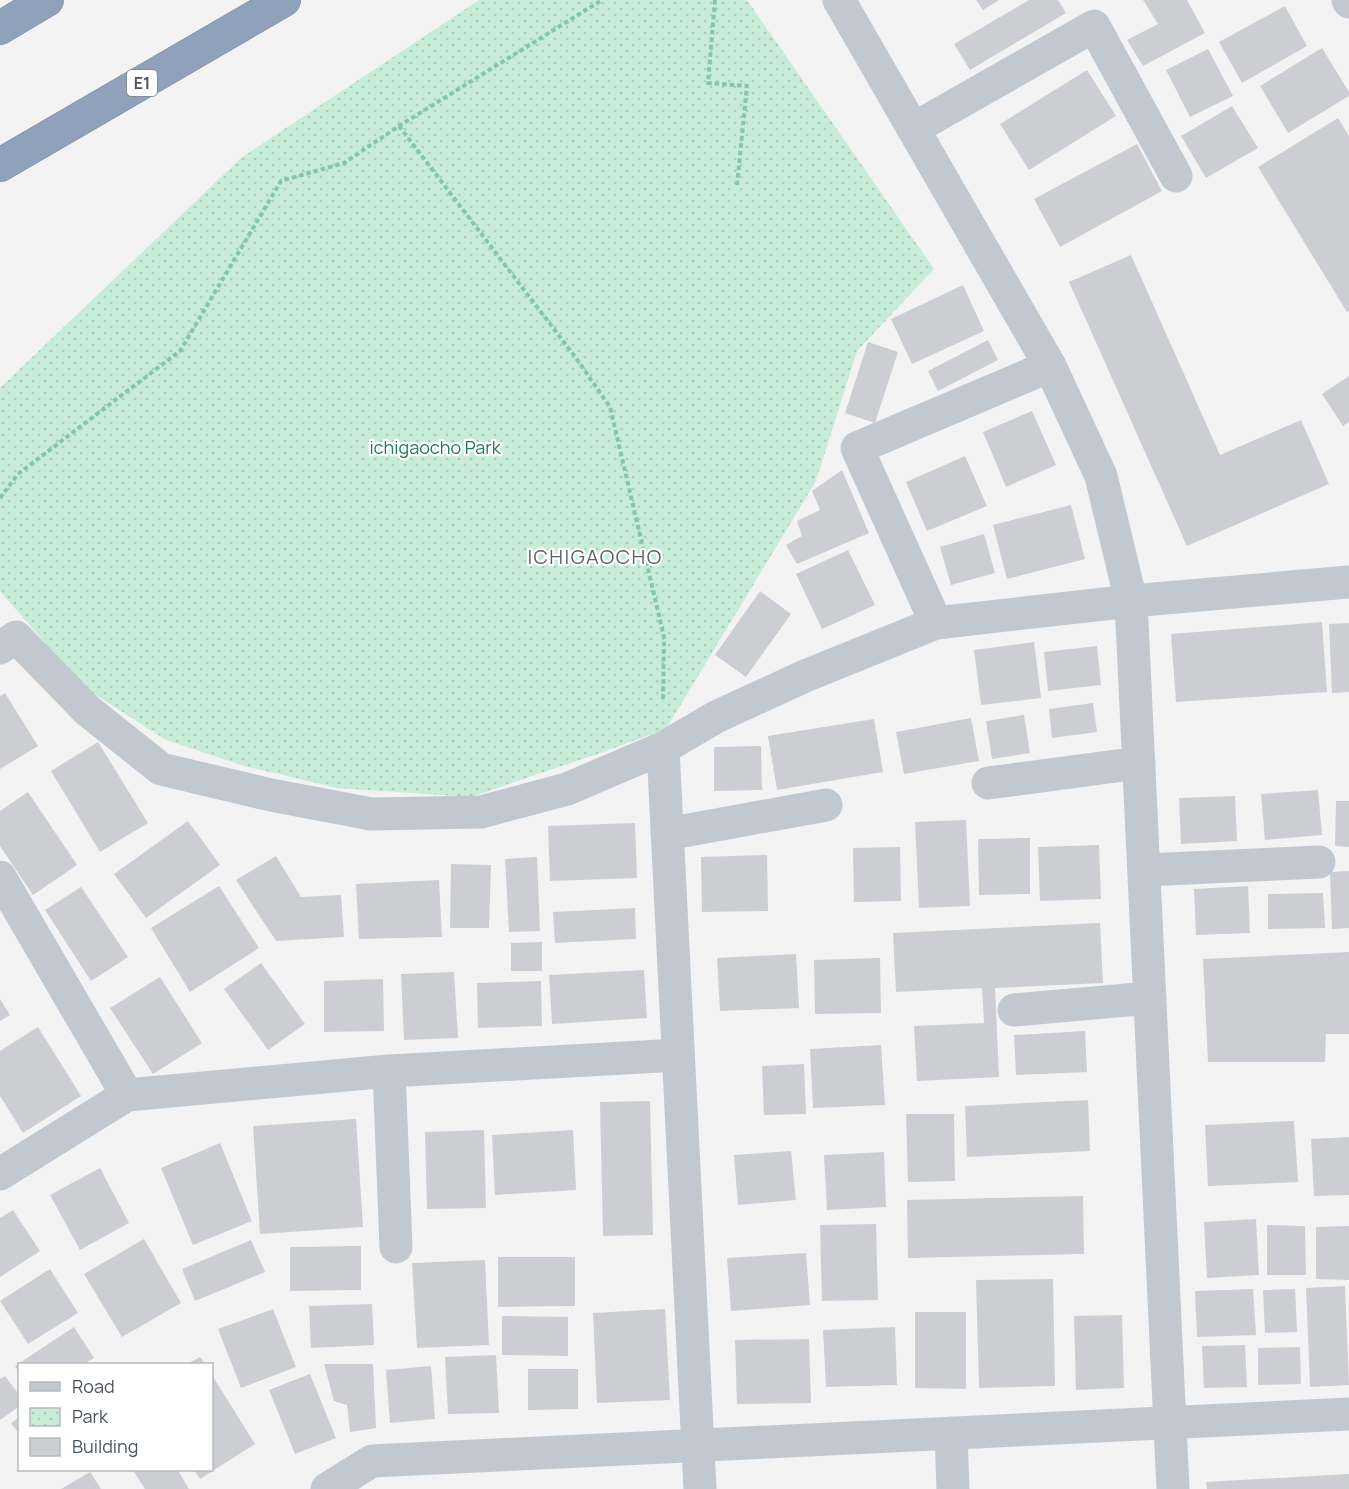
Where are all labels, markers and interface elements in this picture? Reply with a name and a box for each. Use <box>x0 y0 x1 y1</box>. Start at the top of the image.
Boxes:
road number: E1 <box>127 70 157 96</box>
park label: ichigaocho Park <box>369 435 502 459</box>
district label: ICHIGAOCHO <box>527 543 663 570</box>
legend <box>18 1363 213 1471</box>
text: Road <box>72 1374 115 1398</box>
text: Park <box>72 1404 109 1428</box>
text: Building <box>72 1434 138 1458</box>

